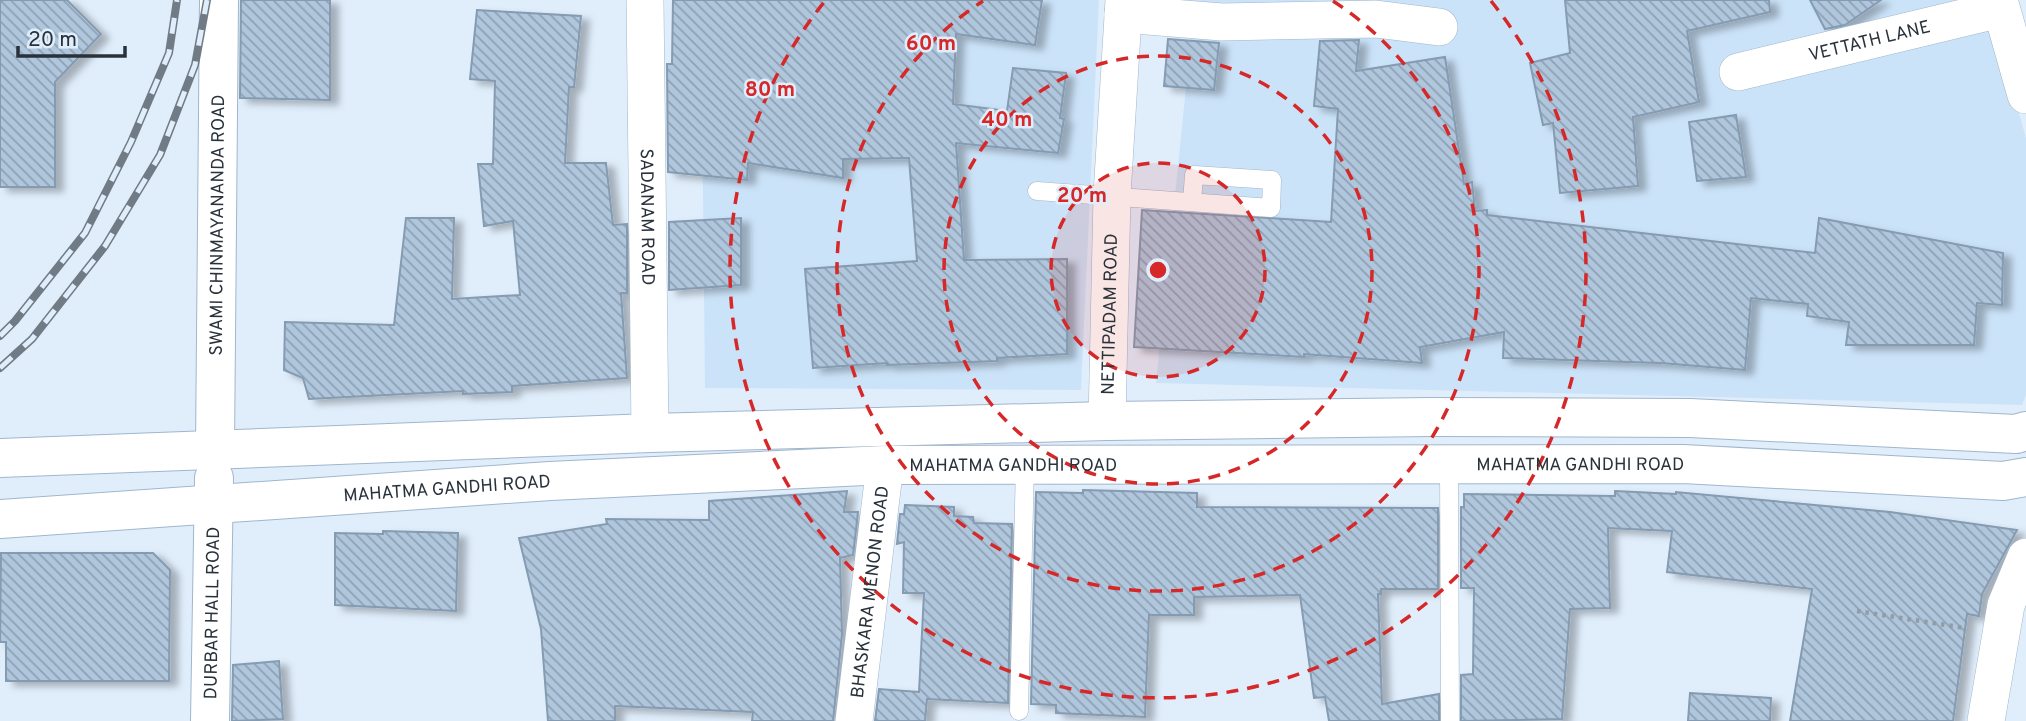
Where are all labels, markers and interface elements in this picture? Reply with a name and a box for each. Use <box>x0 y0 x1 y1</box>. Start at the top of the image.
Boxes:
scale bar <box>18 14 124 58</box>
street label: VETTATH LANE <box>1806 16 1933 68</box>
text: 20 m <box>28 27 77 54</box>
text: 60 m <box>906 31 956 58</box>
text: 80 m <box>745 77 795 104</box>
street label: SWAMI CHINMAYANANDA ROAD <box>206 94 231 356</box>
text: 40 m <box>982 107 1032 134</box>
street label: SADANAM ROAD <box>634 148 658 286</box>
text: 20 m <box>1057 183 1107 210</box>
street label: NETTIPADAM ROAD <box>1098 233 1124 395</box>
centre of rings <box>1146 258 1170 282</box>
street label: MAHATMA GANDHI ROAD <box>1476 454 1684 477</box>
street label: MAHATMA GANDHI ROAD <box>909 455 1117 478</box>
street label: MAHATMA GANDHI ROAD <box>343 471 552 508</box>
street label: BHASKARA MENON ROAD <box>847 485 895 700</box>
street label: DURBAR HALL ROAD <box>200 527 226 700</box>

